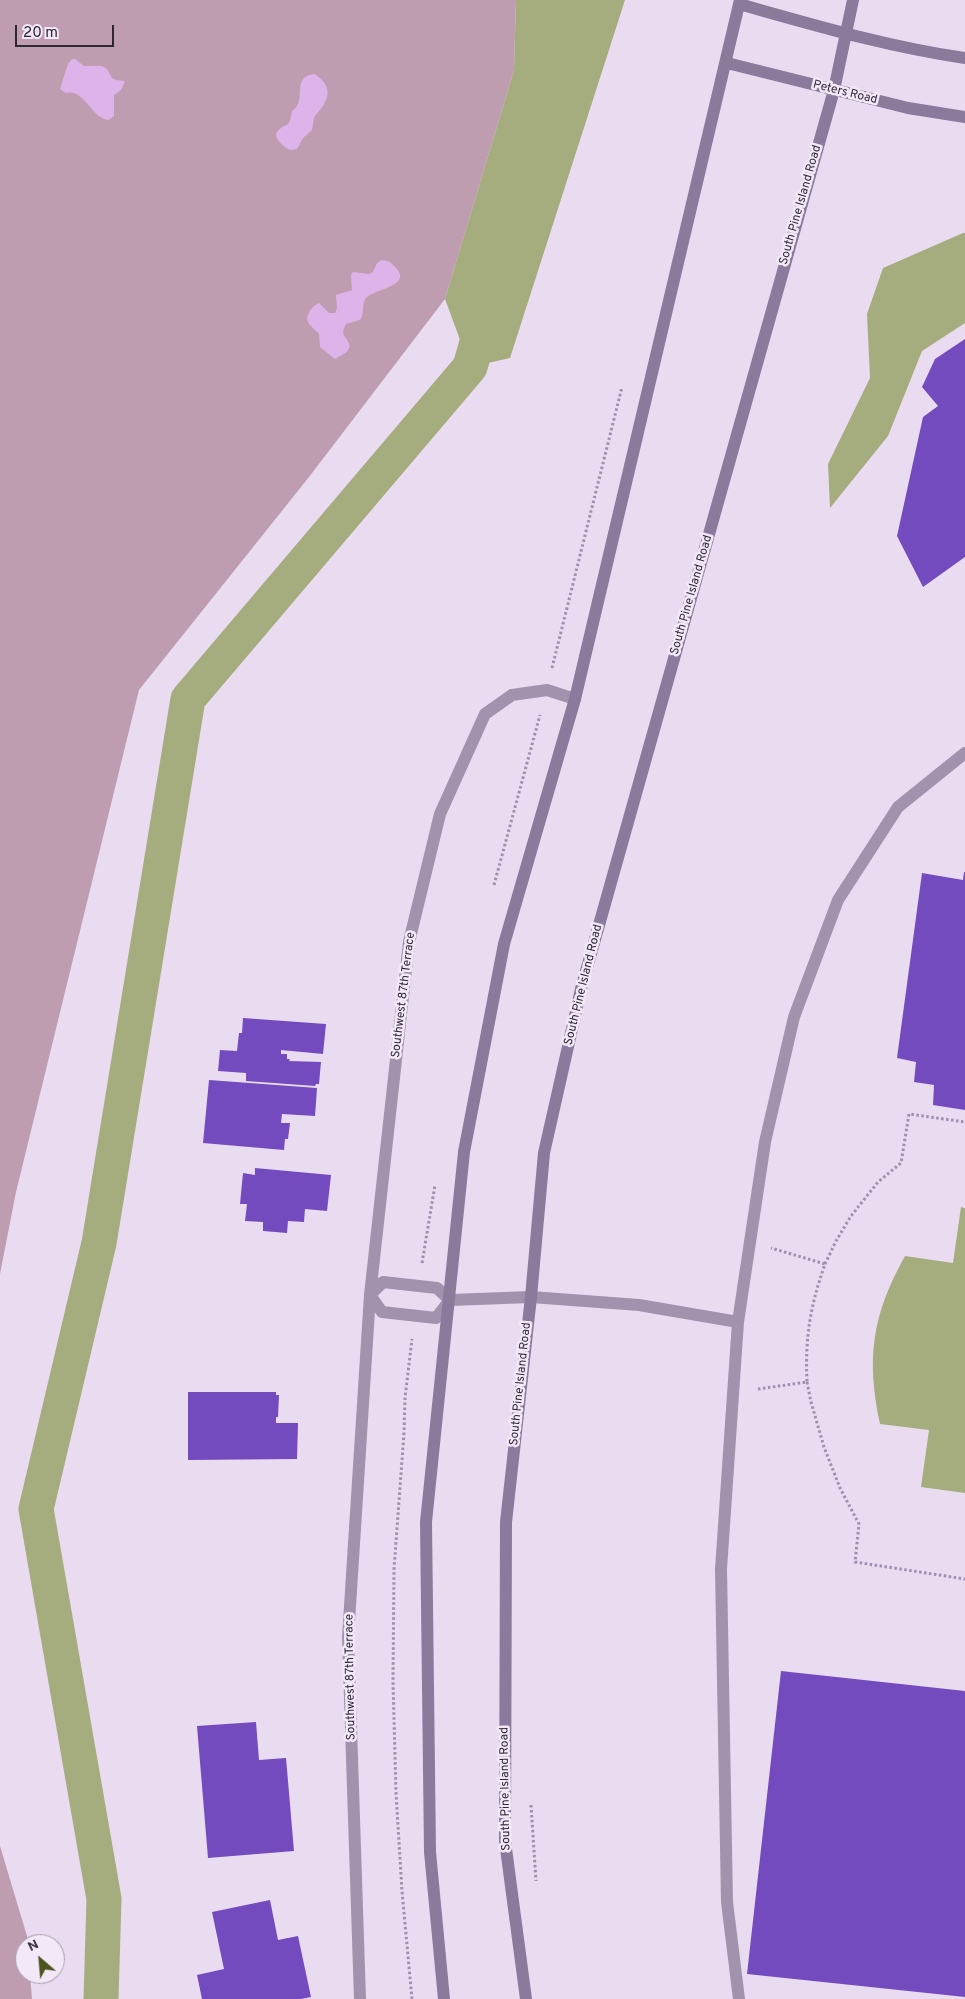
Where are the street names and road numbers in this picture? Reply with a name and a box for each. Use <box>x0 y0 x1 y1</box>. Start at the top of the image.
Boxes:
street label: Peters Road <box>811 78 879 108</box>
street label: South Pine Island Road <box>777 144 825 266</box>
street label: South Pine Island Road <box>668 534 716 656</box>
street label: South Pine Island Road <box>562 923 606 1047</box>
street label: Southwest 87th Terrace <box>389 931 419 1059</box>
street label: South Pine Island Road <box>507 1322 535 1446</box>
street label: Southwest 87th Terrace <box>343 1614 359 1740</box>
street label: South Pine Island Road <box>498 1727 514 1851</box>

